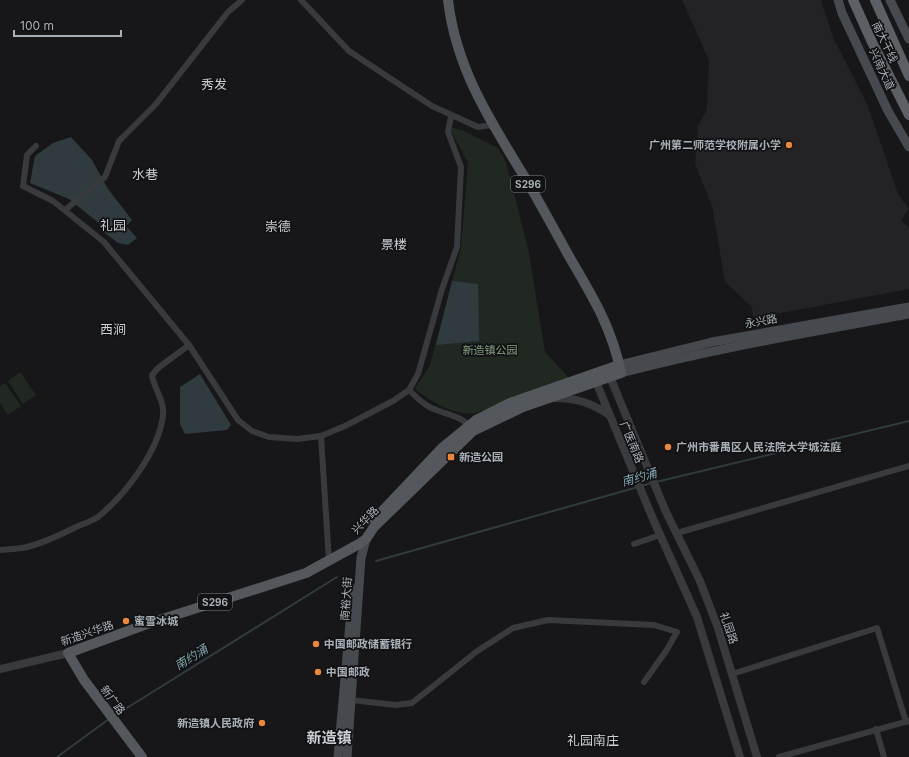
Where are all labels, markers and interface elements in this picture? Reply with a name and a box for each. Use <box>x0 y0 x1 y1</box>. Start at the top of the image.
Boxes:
scale bar <box>14 12 121 38</box>
text: 100 m <box>20 18 54 33</box>
street label: 南大干线 <box>869 19 901 65</box>
street label: 兴南大道 <box>866 46 898 92</box>
district label: 秀发 <box>201 76 227 92</box>
place label: 广州第二师范学校附属小学 <box>649 138 781 152</box>
marker: 广州第二师范学校附属小学 <box>784 140 794 150</box>
district label: 水巷 <box>132 166 158 182</box>
road number: S296 <box>511 176 545 192</box>
district label: 礼园 <box>100 217 126 233</box>
district label: 崇德 <box>265 218 291 234</box>
district label: 景楼 <box>381 236 407 252</box>
street label: 永兴路 <box>744 311 778 331</box>
district label: 西涧 <box>100 321 126 337</box>
park label: 新造镇公园 <box>463 343 518 357</box>
street label: 广医南路 <box>617 419 647 465</box>
place label: 广州市番禺区人民法院大学城法庭 <box>676 440 841 454</box>
marker: 广州市番禺区人民法院大学城法庭 <box>663 442 673 452</box>
place label: 新造公园 <box>459 450 503 464</box>
marker: 新造公园 <box>446 452 456 462</box>
water label: 南约涌 <box>620 464 660 489</box>
street label: 兴华路 <box>349 503 381 537</box>
street label: 南裕大街 <box>337 577 355 621</box>
road number: S296 <box>198 594 232 610</box>
street label: 礼园路 <box>717 610 741 646</box>
place label: 蜜雪冰城 <box>134 614 179 628</box>
marker: 蜜雪冰城 <box>121 616 131 626</box>
street label: 新造兴华路 <box>59 617 115 649</box>
place label: 中国邮政储蓄银行 <box>324 637 412 651</box>
marker: 中国邮政储蓄银行 <box>311 639 321 649</box>
water label: 南约涌 <box>172 640 212 673</box>
place label: 中国邮政 <box>326 665 370 679</box>
marker: 中国邮政 <box>313 667 323 677</box>
street label: 新广路 <box>98 683 128 717</box>
place label: 新造镇人民政府 <box>177 716 254 730</box>
marker: 新造镇人民政府 <box>257 718 267 728</box>
district label: 新造镇 <box>306 728 352 747</box>
district label: 礼园南庄 <box>567 732 619 748</box>

